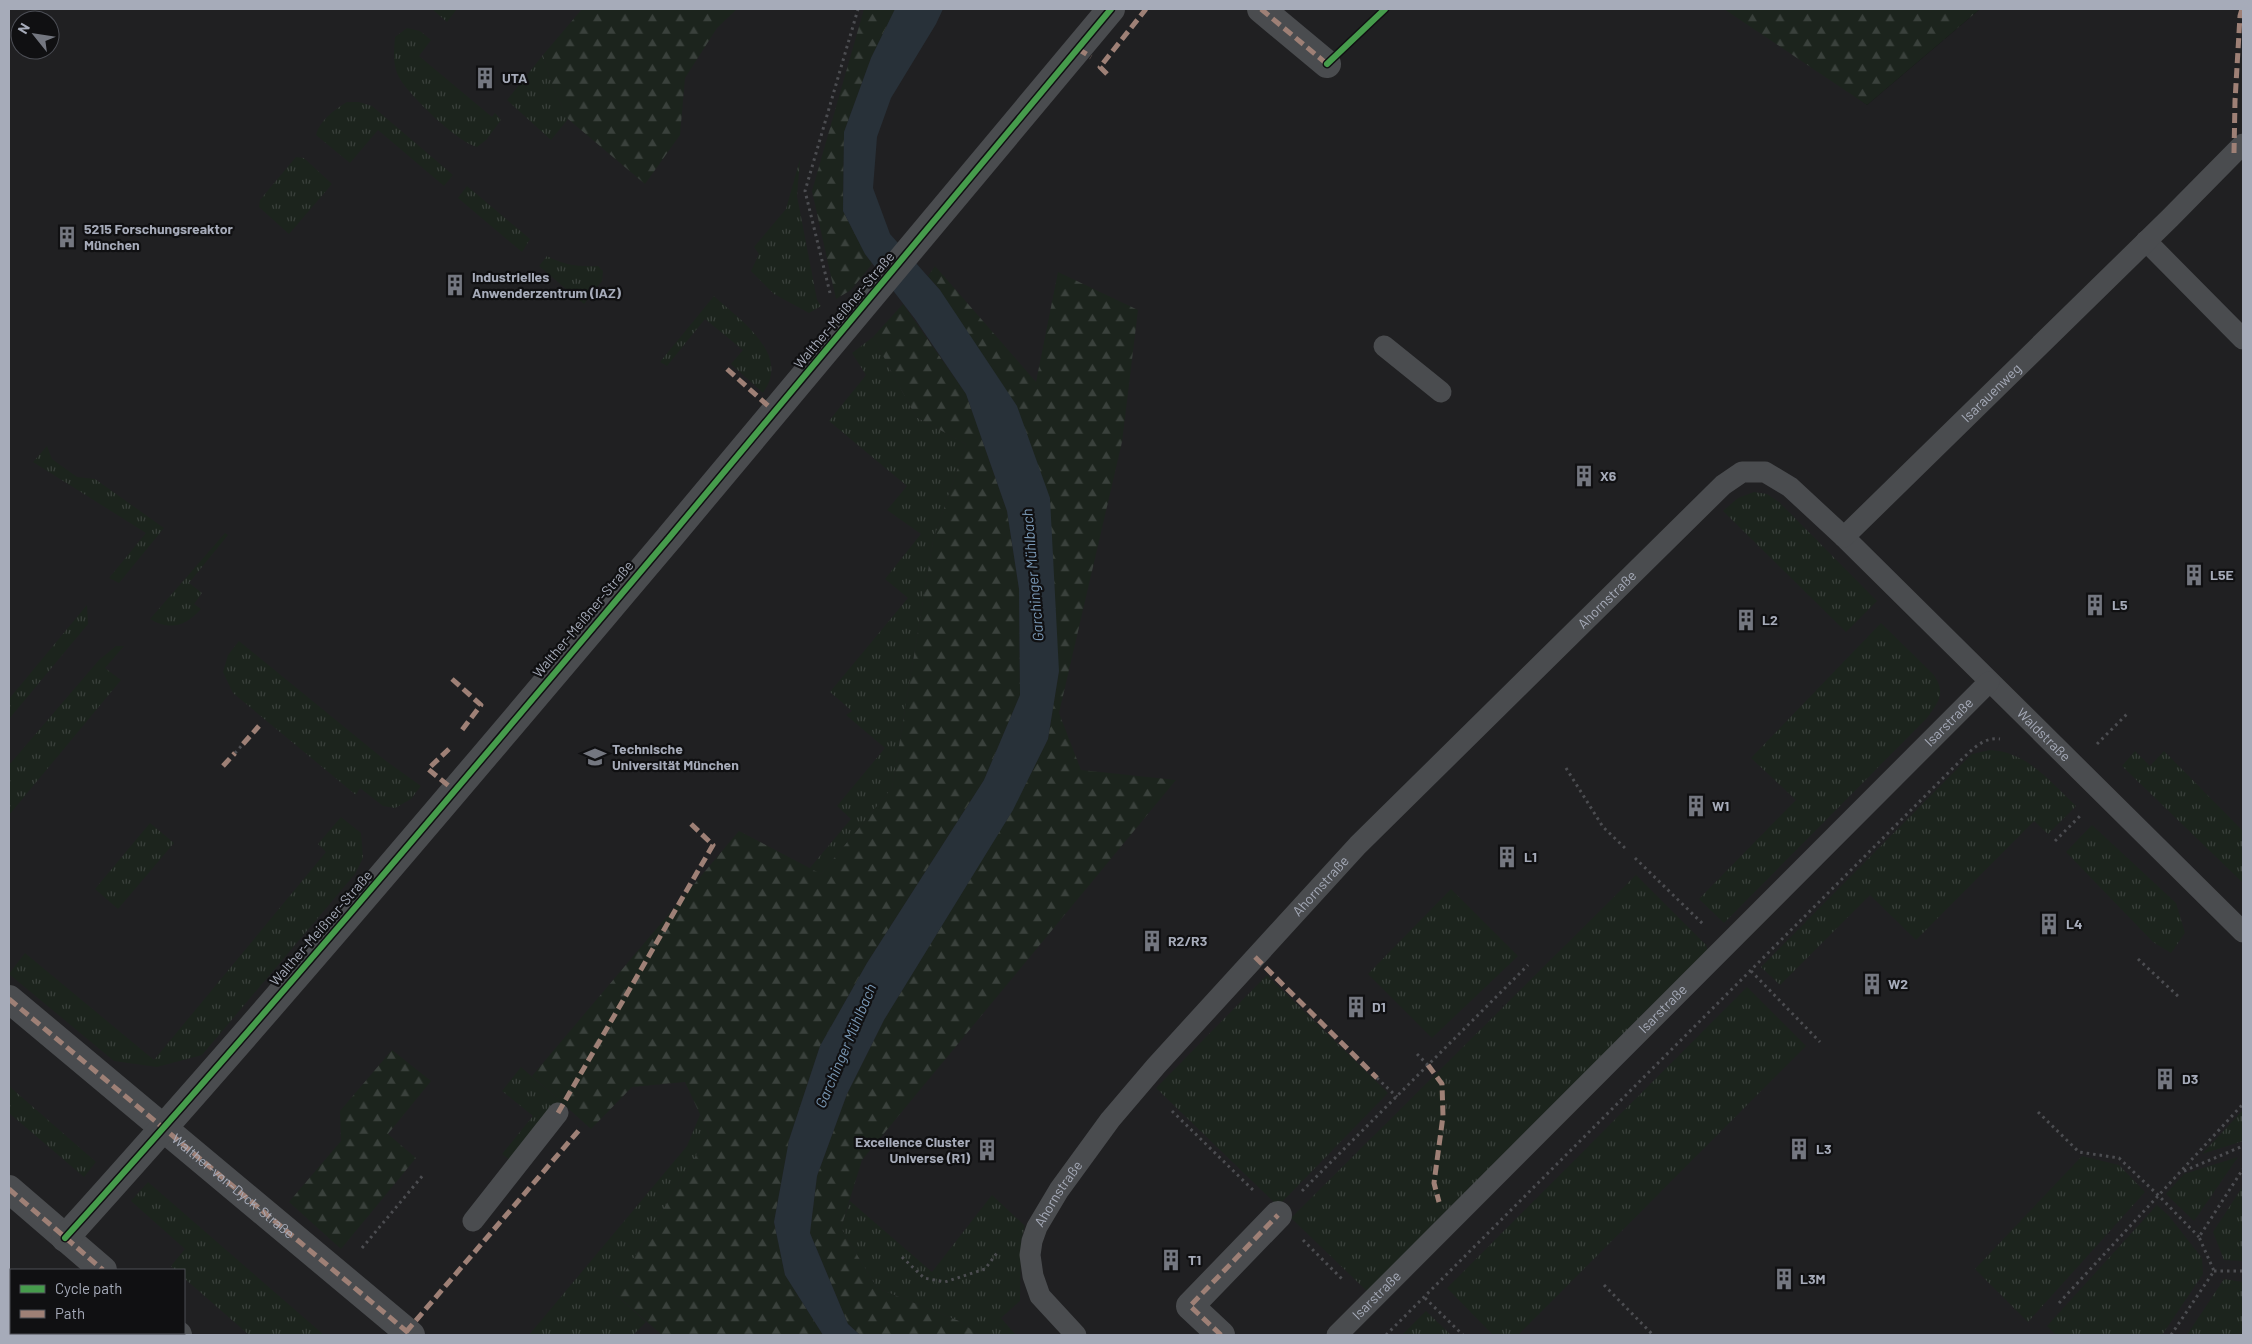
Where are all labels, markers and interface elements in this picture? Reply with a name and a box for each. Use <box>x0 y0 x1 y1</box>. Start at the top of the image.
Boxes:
north arrow <box>10 10 60 60</box>
text: N <box>14 20 33 37</box>
building icon: UTA <box>472 65 498 91</box>
place label: UTA <box>502 69 528 86</box>
place label: 5215 Forschungsreaktor München <box>84 220 234 253</box>
building icon: 5215 Forschungsreaktor München <box>54 224 80 250</box>
street label: Walther-Meißner-Straße <box>790 248 898 372</box>
place label: Industrielles Anwenderzentrum (IAZ) <box>472 268 621 301</box>
building icon: Industrielles Anwenderzentrum (IAZ) <box>442 272 468 298</box>
street label: Isarauenweg <box>1957 360 2024 426</box>
building icon: X6 <box>1571 463 1597 489</box>
place label: X6 <box>1600 467 1617 484</box>
water label: Garchinger Mühlbach <box>1017 508 1047 642</box>
street label: Walther-Meißner-Straße <box>529 557 637 681</box>
building icon: L5E <box>2181 562 2207 588</box>
place label: L5E <box>2210 566 2234 583</box>
street label: Ahornstraße <box>1574 567 1639 632</box>
building icon: L5 <box>2082 592 2108 618</box>
place label: L5 <box>2112 596 2128 613</box>
building icon: L2 <box>1733 607 1759 633</box>
place label: L2 <box>1762 611 1778 628</box>
street label: Isarstraße <box>1921 694 1976 750</box>
street label: Waldstraße <box>2014 704 2075 765</box>
place label: Technische Universität München <box>612 740 739 773</box>
school or university icon: Technische Universität München <box>582 744 608 770</box>
building icon: W1 <box>1683 793 1709 819</box>
place label: W1 <box>1712 797 1729 814</box>
building icon: L1 <box>1494 844 1520 870</box>
place label: L1 <box>1524 848 1537 865</box>
street label: Ahornstraße <box>1288 852 1352 919</box>
street label: Walther-Meißner-Straße <box>266 866 375 989</box>
building icon: L4 <box>2036 911 2062 937</box>
place label: L4 <box>2066 915 2082 932</box>
building icon: R2/R3 <box>1139 928 1165 954</box>
place label: R2/R3 <box>1168 932 1207 949</box>
building icon: W2 <box>1859 971 1885 997</box>
place label: W2 <box>1888 975 1908 992</box>
street label: Isarstraße <box>1634 980 1690 1036</box>
water label: Garchinger Mühlbach <box>811 981 879 1111</box>
building icon: D1 <box>1343 994 1369 1020</box>
place label: D1 <box>1372 998 1386 1015</box>
building icon: D3 <box>2152 1066 2178 1092</box>
place label: D3 <box>2182 1070 2198 1087</box>
street label: Walther-von-Dyck-Straße <box>169 1130 298 1242</box>
place label: Excellence Cluster Universe (R1) <box>855 1133 971 1166</box>
building icon: L3 <box>1786 1136 1812 1162</box>
building icon: Excellence Cluster Universe (R1) <box>974 1137 1000 1163</box>
place label: L3 <box>1816 1140 1832 1157</box>
street label: Ahornstraße <box>1030 1157 1086 1230</box>
building icon: T1 <box>1158 1247 1184 1273</box>
place label: T1 <box>1188 1251 1201 1268</box>
building icon: L3M <box>1771 1266 1797 1292</box>
street label: Isarstraße <box>1348 1267 1404 1323</box>
legend <box>10 1269 185 1334</box>
place label: L3M <box>1800 1270 1826 1287</box>
text: Cycle path <box>55 1279 122 1297</box>
text: Path <box>55 1304 85 1322</box>

